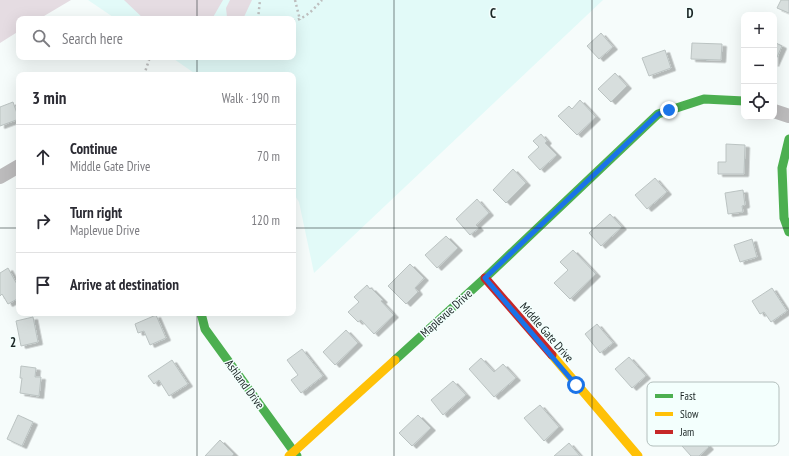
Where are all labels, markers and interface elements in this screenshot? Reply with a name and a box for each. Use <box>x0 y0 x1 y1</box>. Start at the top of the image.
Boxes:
text: C <box>490 5 496 22</box>
text: D <box>687 5 694 22</box>
map controls <box>741 12 777 120</box>
button: + <box>741 12 777 48</box>
search box <box>16 16 296 60</box>
icon: search <box>30 27 52 49</box>
text: Search here <box>62 29 123 48</box>
button: − <box>741 48 777 84</box>
button: locate <box>741 84 777 120</box>
text: 3 min <box>32 87 66 109</box>
text: Walk · 190 m <box>222 90 280 107</box>
route end <box>660 101 678 119</box>
text: Continue <box>70 139 117 158</box>
icon: ahead <box>32 146 54 168</box>
text: 70 m <box>257 148 280 165</box>
text: Middle Gate Drive <box>70 158 150 175</box>
text: Turn right <box>70 203 122 222</box>
icon: right <box>32 210 54 232</box>
text: 120 m <box>251 212 280 229</box>
text: Maplevue Drive <box>70 222 140 239</box>
icon: arrive <box>32 274 54 296</box>
text: Arrive at destination <box>70 275 179 294</box>
street label: Maplevue Drive <box>417 286 475 340</box>
street label: Middle Gate Drive <box>517 299 577 365</box>
text: 2 <box>10 334 16 351</box>
street label: Ashland Drive <box>222 356 268 412</box>
route start <box>567 376 585 394</box>
legend <box>647 382 779 446</box>
text: Fast <box>680 389 696 403</box>
text: Slow <box>680 407 699 421</box>
text: Jam <box>679 425 694 439</box>

